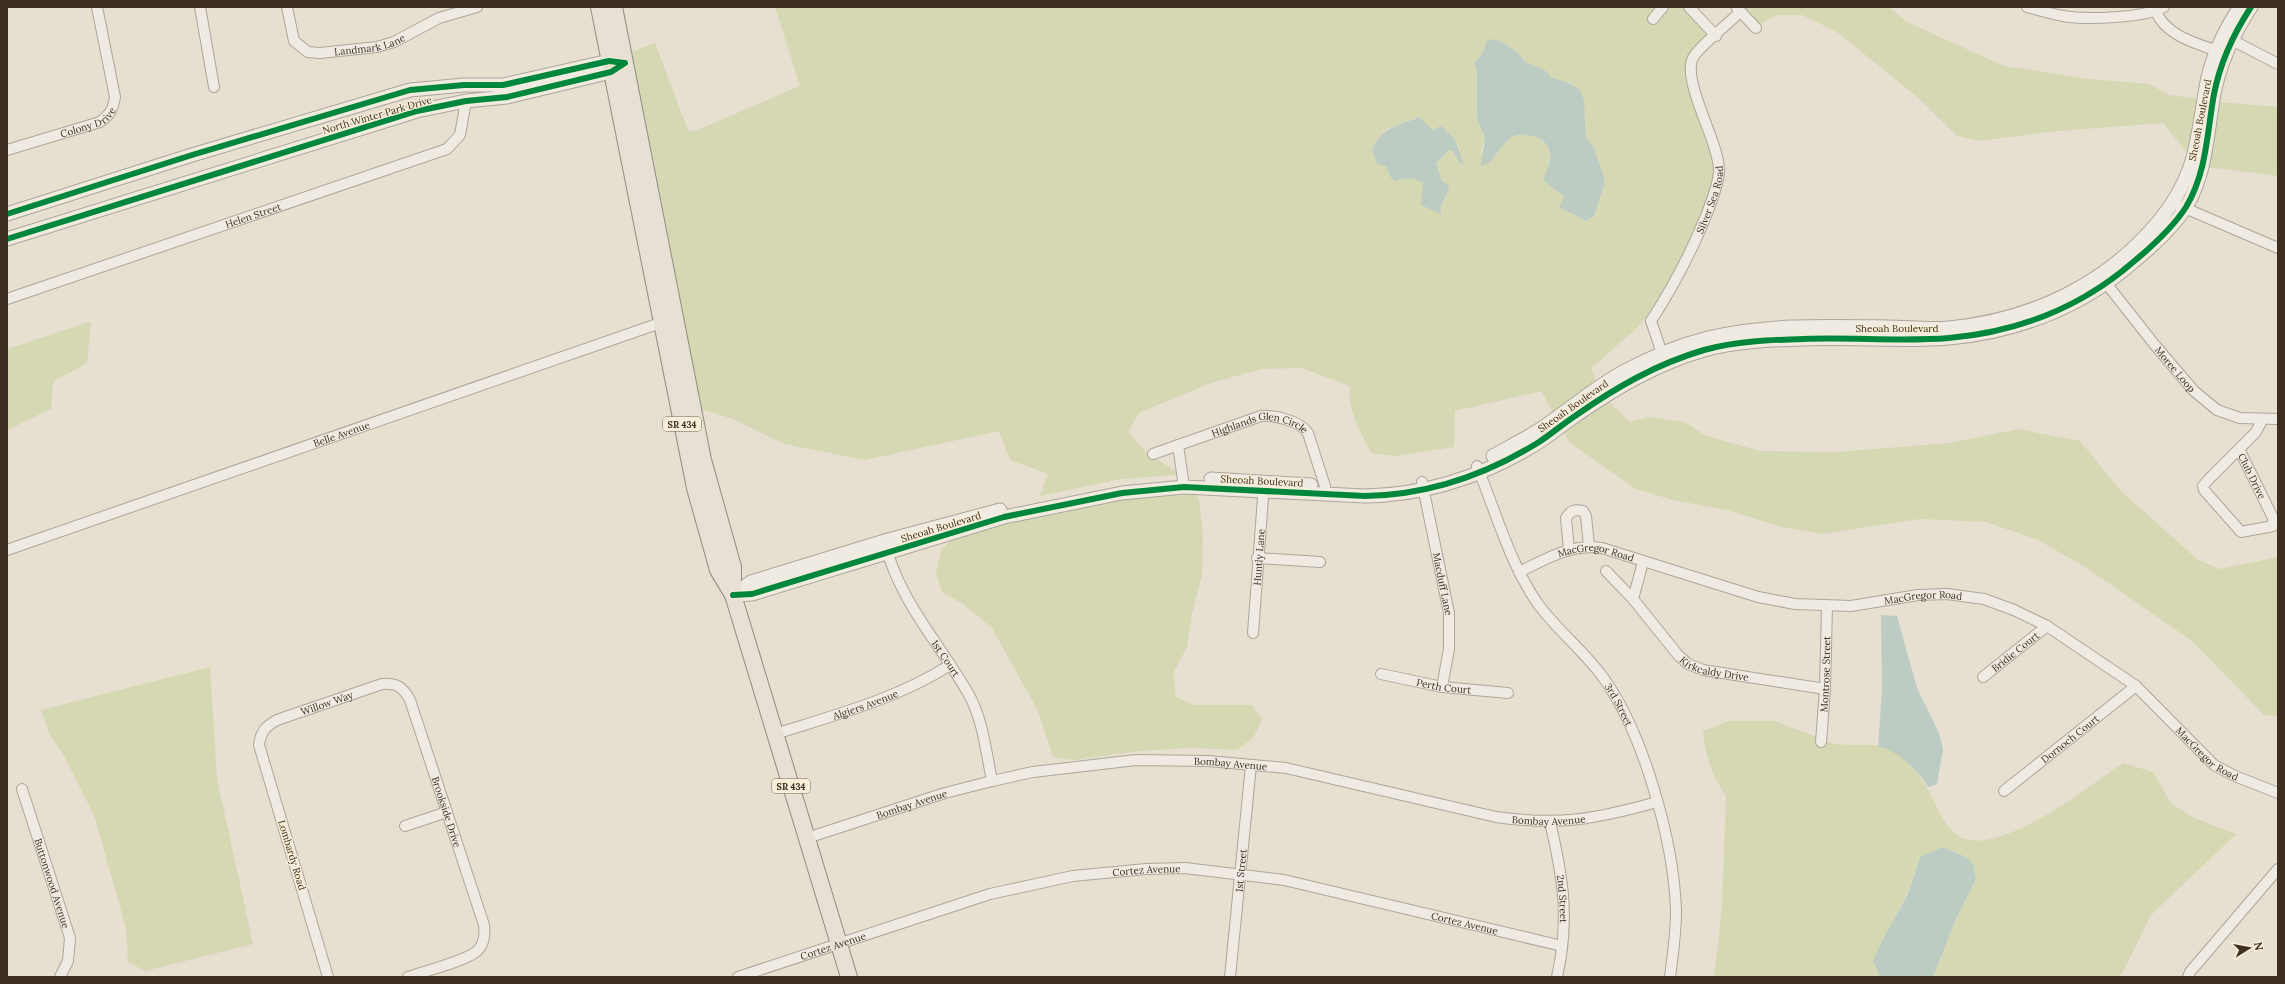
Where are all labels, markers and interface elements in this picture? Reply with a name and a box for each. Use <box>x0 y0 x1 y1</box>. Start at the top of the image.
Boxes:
street label: Landmark Lane <box>334 31 408 58</box>
street label: Sheoah Boulevard <box>2186 78 2214 162</box>
street label: North Winter Park Drive <box>321 93 434 137</box>
street label: Colony Drive <box>59 104 118 140</box>
street label: Silver Sea Road <box>1693 165 1726 235</box>
street label: Helen Street <box>223 200 283 231</box>
street label: Sheoah Boulevard <box>1855 322 1939 335</box>
street label: Moree Loop <box>2152 344 2199 395</box>
street label: Sheoah Boulevard <box>1535 377 1611 435</box>
text: Highlands Glen Circle <box>1209 409 1312 439</box>
road number: SR 434 <box>663 417 701 431</box>
street label: Belle Avenue <box>311 418 372 450</box>
street label: Highlands Glen Circle <box>1207 428 1309 440</box>
street label: Club Drive <box>2236 451 2269 501</box>
street label: Sheoah Boulevard <box>1220 472 1304 490</box>
street label: Sheoah Boulevard <box>899 509 983 545</box>
street label: Huntly Lane <box>1250 528 1267 586</box>
street label: MacGregor Road <box>1556 541 1636 564</box>
street label: Macduff Lane <box>1430 551 1456 617</box>
street label: MacGregor Road <box>1883 587 1963 607</box>
street label: Bridie Court <box>1989 628 2042 674</box>
street label: Montrose Street <box>1817 636 1833 713</box>
street label: 1st Court <box>929 637 963 679</box>
street label: Kirkcaldy Drive <box>1677 653 1750 684</box>
street label: Perth Court <box>1415 675 1472 696</box>
street label: 3rd Street <box>1602 681 1636 728</box>
street label: Algiers Avenue <box>830 686 900 722</box>
street label: Willow Way <box>299 688 355 718</box>
street label: Dornoch Court <box>2038 712 2102 766</box>
street label: MacGregor Road <box>2173 724 2240 783</box>
street label: Bombay Avenue <box>1194 754 1268 773</box>
street label: Brookside Drive <box>429 775 465 850</box>
road number: SR 434 <box>772 779 810 793</box>
street label: Bombay Avenue <box>874 786 949 822</box>
street label: Bombay Avenue <box>1511 812 1587 827</box>
street label: Lombardy Road <box>275 818 309 892</box>
street label: Buttonwood Avenue <box>32 837 73 930</box>
street label: 1st Street <box>1232 848 1249 893</box>
street label: Cortez Avenue <box>1112 862 1181 879</box>
street label: 2nd Street <box>1554 874 1570 923</box>
street label: Cortez Avenue <box>1430 909 1500 937</box>
north arrow <box>2229 928 2269 968</box>
street label: Cortez Avenue <box>799 929 868 963</box>
text: N <box>2251 941 2267 952</box>

